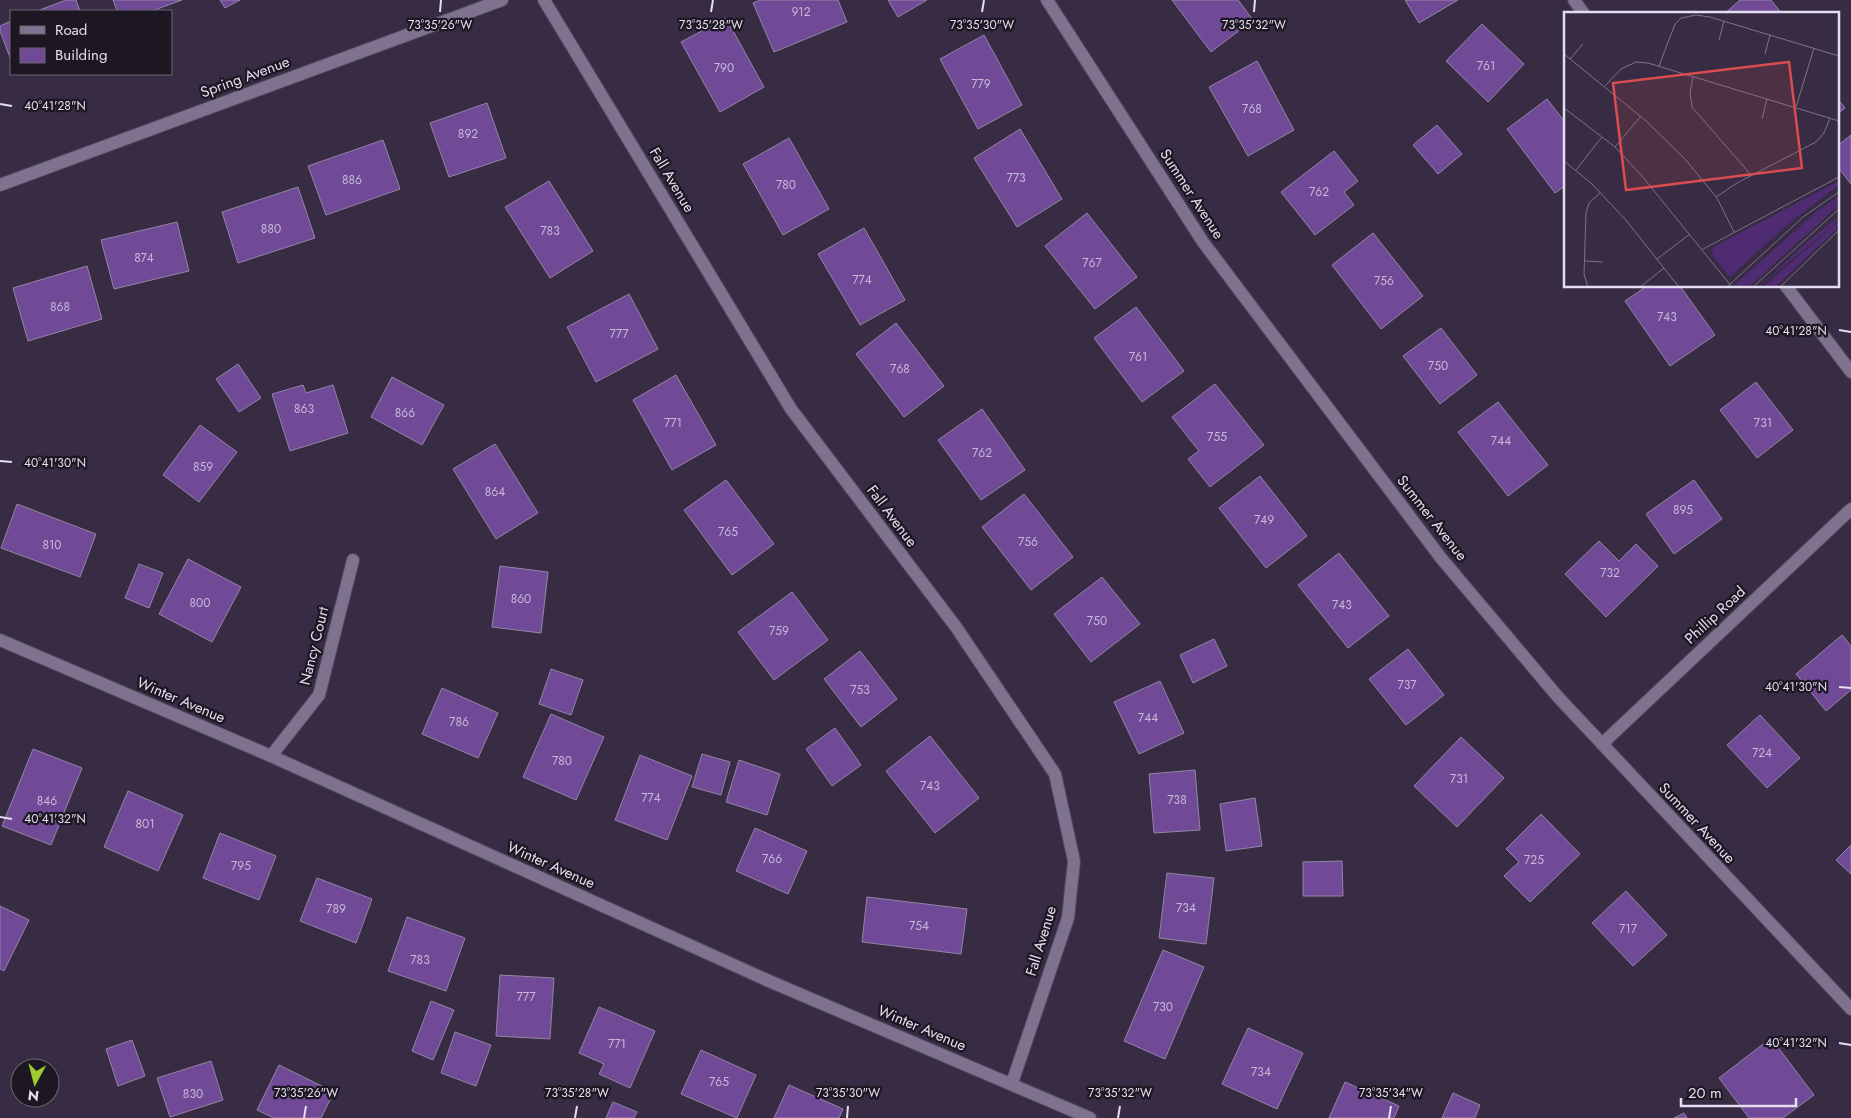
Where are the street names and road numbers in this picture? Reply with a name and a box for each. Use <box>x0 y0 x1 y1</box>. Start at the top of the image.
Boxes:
street label: Spring Avenue <box>197 51 293 103</box>
street label: Fall Avenue <box>644 143 700 217</box>
street label: Summer Avenue <box>1155 145 1230 244</box>
street label: Summer Avenue <box>1391 470 1473 566</box>
street label: Fall Avenue <box>861 480 923 552</box>
street label: Phillip Road <box>1680 581 1750 649</box>
street label: Nancy Court <box>294 604 334 688</box>
street label: Winter Avenue <box>133 671 229 729</box>
street label: Summer Avenue <box>1654 778 1741 869</box>
street label: Winter Avenue <box>503 836 599 894</box>
street label: Fall Avenue <box>1020 903 1062 979</box>
street label: Winter Avenue <box>874 999 970 1057</box>

